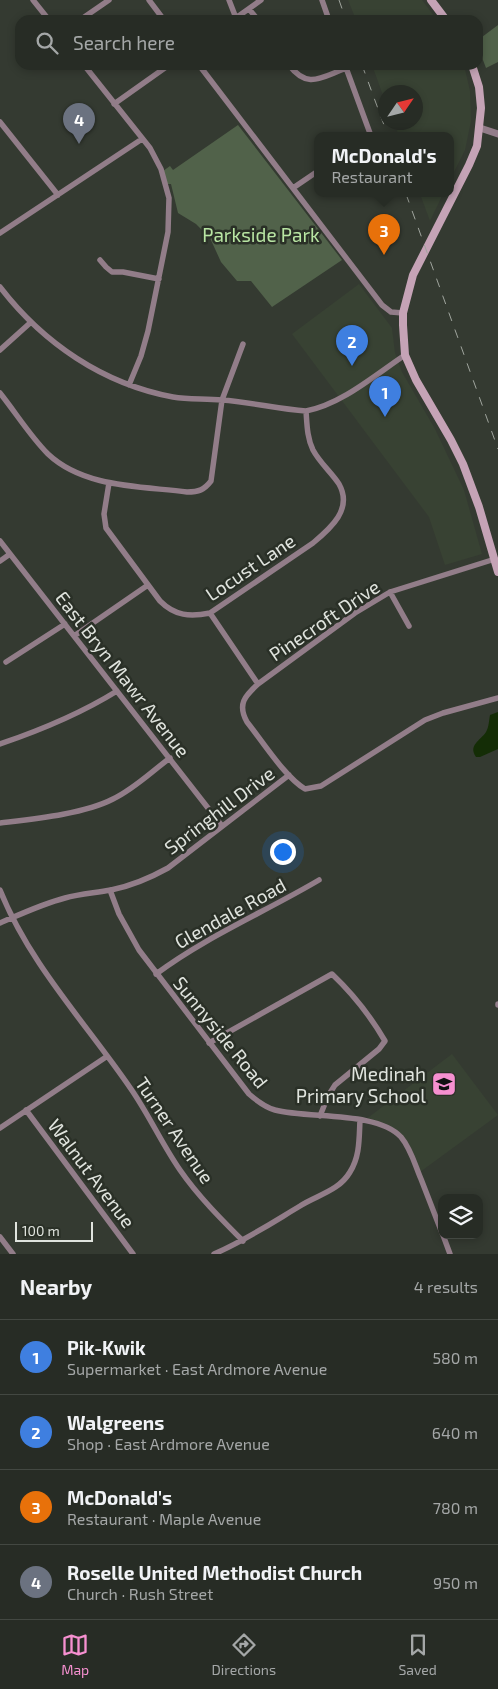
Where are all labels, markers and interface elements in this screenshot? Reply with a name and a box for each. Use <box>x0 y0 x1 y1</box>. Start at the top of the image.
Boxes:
search box <box>15 15 483 70</box>
icon: search <box>33 29 61 57</box>
text: Search here <box>73 31 175 54</box>
north arrow <box>378 85 423 130</box>
pin: 4 <box>63 103 95 144</box>
popup <box>314 132 454 197</box>
text: McDonald's <box>331 144 437 167</box>
text: Restaurant <box>331 167 413 186</box>
pin: 3 <box>368 214 400 255</box>
park label: Parkside Park <box>202 223 320 246</box>
pin: 2 <box>336 325 368 366</box>
pin: 1 <box>369 376 401 417</box>
street label: Locust Lane <box>201 529 299 605</box>
street label: Pinecroft Drive <box>264 575 384 665</box>
street label: East Bryn Mawr Avenue <box>51 586 195 762</box>
street label: Springhill Drive <box>160 761 278 859</box>
your location <box>270 839 296 865</box>
street label: Glendale Road <box>170 873 290 953</box>
street label: Sunnyside Road <box>169 971 273 1093</box>
place label: Medinah Primary School <box>296 1062 426 1107</box>
school or university icon: Medinah Primary School <box>431 1071 457 1097</box>
street label: Turner Avenue <box>131 1072 219 1188</box>
street label: Walnut Avenue <box>44 1114 140 1232</box>
map controls <box>438 1194 483 1239</box>
button: layers <box>438 1194 483 1239</box>
scale bar <box>15 1219 92 1242</box>
text: 100 m <box>22 1222 60 1239</box>
text: Nearby <box>20 1274 92 1299</box>
text: 4 results <box>414 1277 478 1296</box>
text: Pik-Kwik <box>67 1336 146 1359</box>
text: 1 <box>33 1348 39 1367</box>
text: 580 m <box>432 1348 478 1367</box>
text: Supermarket · East Ardmore Avenue <box>67 1359 327 1378</box>
text: Walgreens <box>67 1411 164 1434</box>
text: 2 <box>31 1423 41 1442</box>
text: 640 m <box>432 1423 478 1442</box>
text: Shop · East Ardmore Avenue <box>67 1434 270 1453</box>
text: McDonald's <box>67 1486 172 1509</box>
text: 3 <box>31 1498 41 1517</box>
text: 780 m <box>433 1498 478 1517</box>
text: Restaurant · Maple Avenue <box>67 1509 261 1528</box>
text: Roselle United Methodist Church <box>67 1561 362 1584</box>
text: 4 <box>31 1573 41 1592</box>
text: 950 m <box>433 1573 478 1592</box>
text: Church · Rush Street <box>67 1584 213 1603</box>
tab: Map <box>61 1631 89 1678</box>
tab: Directions <box>212 1631 276 1678</box>
tab: Saved <box>398 1631 437 1678</box>

